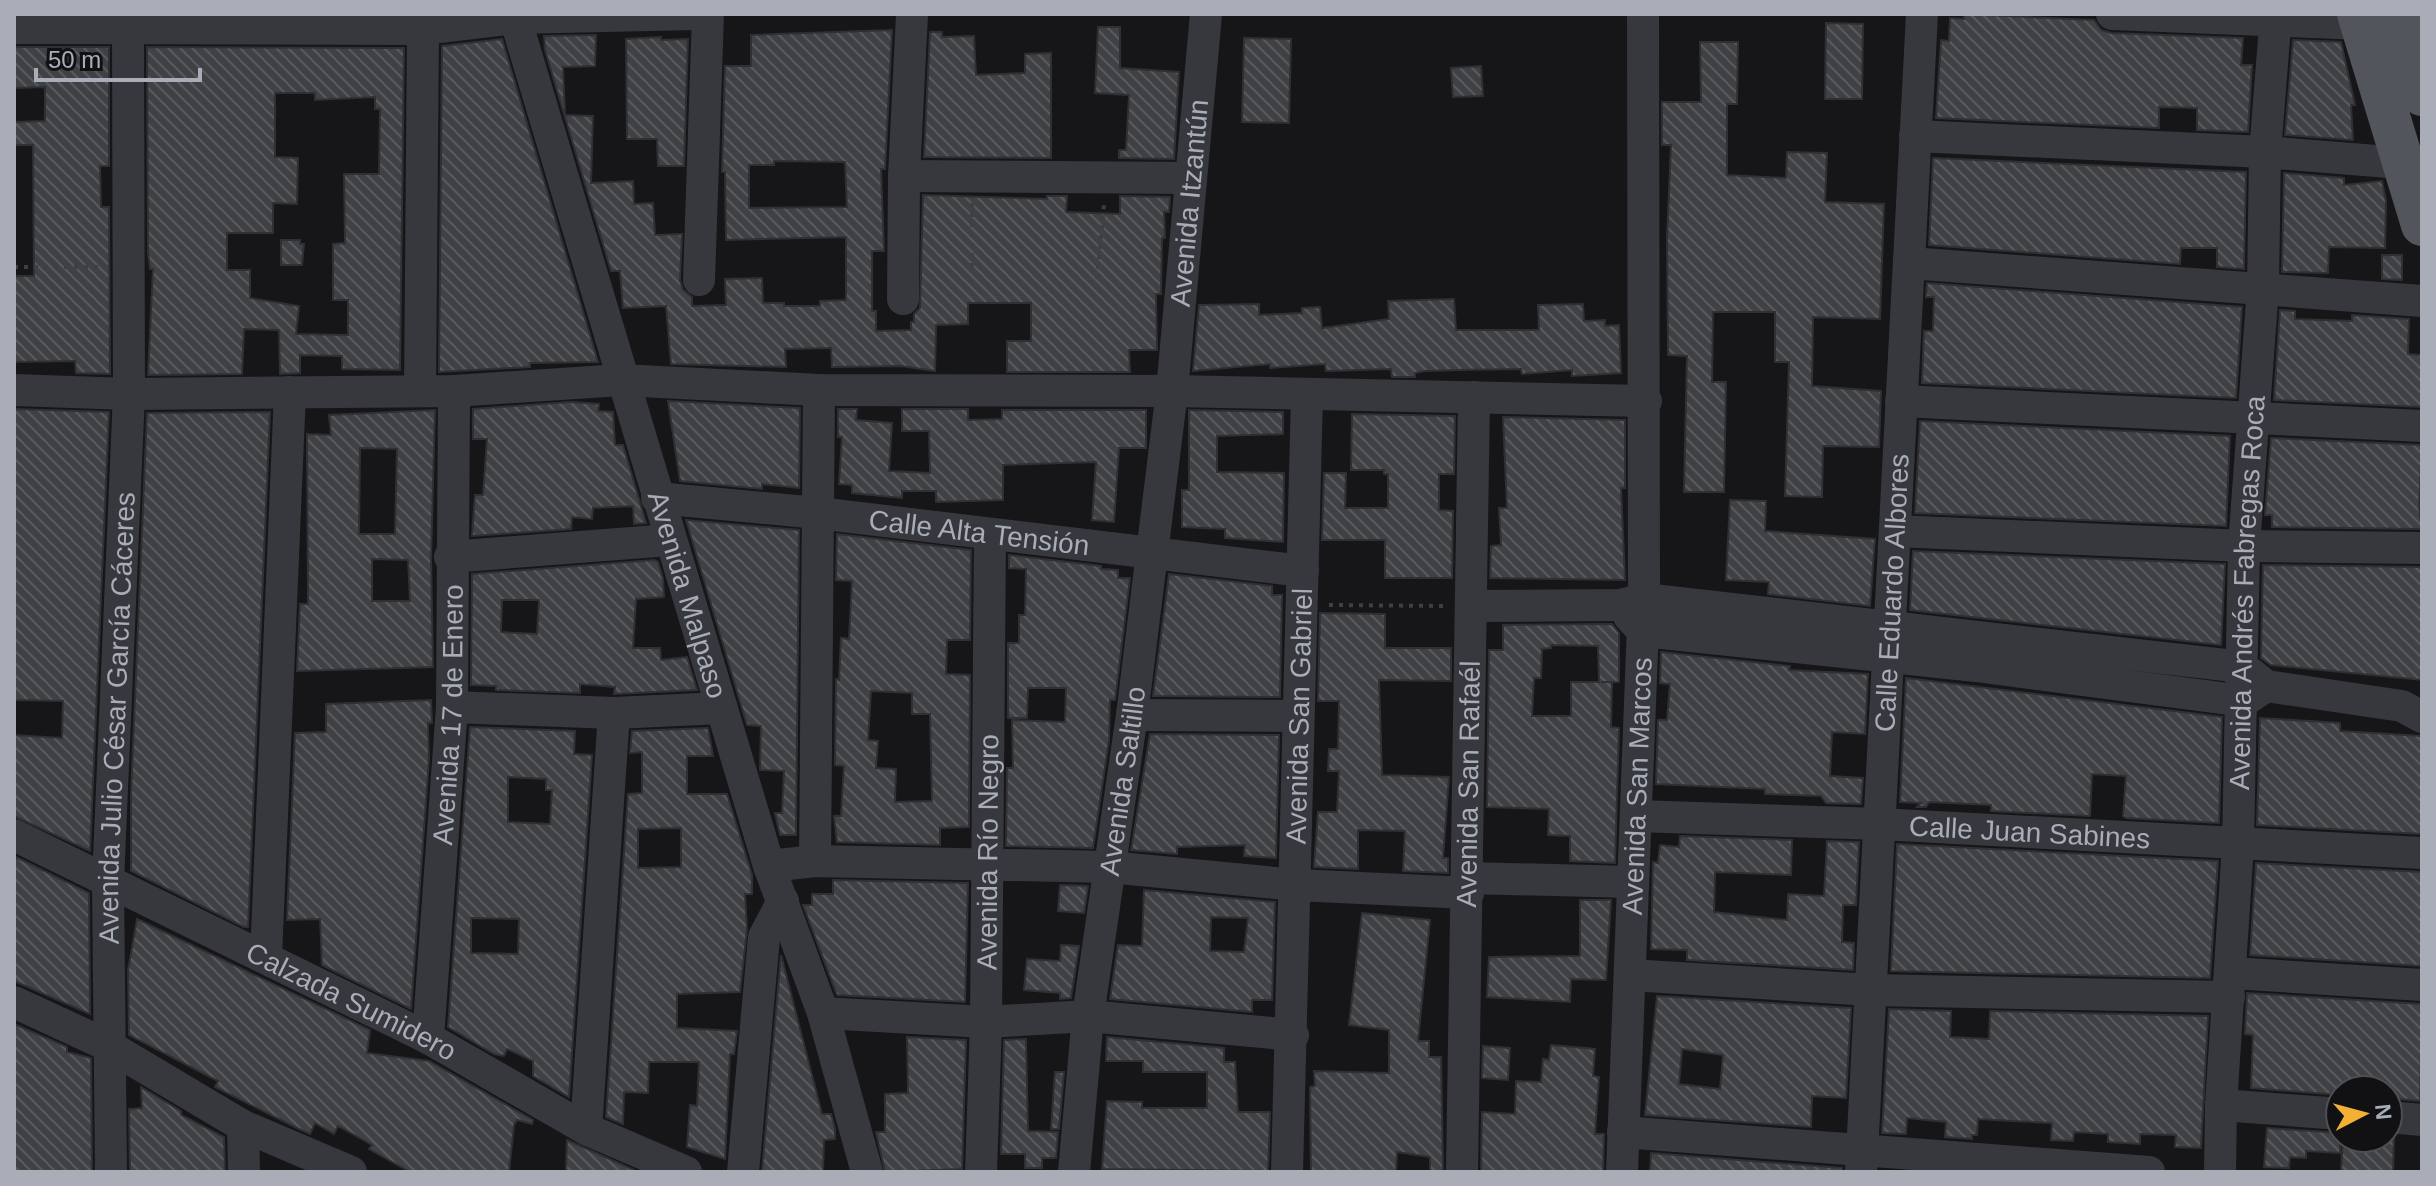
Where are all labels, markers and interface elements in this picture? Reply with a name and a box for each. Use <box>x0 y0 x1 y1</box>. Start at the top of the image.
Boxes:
scale bar <box>36 32 200 82</box>
text: 50 m <box>48 46 101 73</box>
street label: Avenida Itzantún <box>1164 98 1214 308</box>
street label: Avenida Andrés Fabregas Roca <box>2224 394 2271 790</box>
street label: Calle Eduardo Albores <box>1869 453 1914 733</box>
street label: Avenida Malpaso <box>642 487 733 702</box>
street label: Avenida Julio César García Cáceres <box>92 491 140 944</box>
street label: Calle Alta Tensión <box>867 504 1091 561</box>
street label: Avenida 17 de Enero <box>427 584 468 846</box>
street label: Avenida San Gabriel <box>1280 588 1318 845</box>
street label: Avenida San Marcos <box>1616 657 1657 916</box>
street label: Avenida San Rafaél <box>1451 660 1485 908</box>
street label: Avenida Saltillo <box>1093 685 1151 878</box>
street label: Avenida Río Negro <box>971 734 1004 970</box>
street label: Calle Juan Sabines <box>1908 810 2151 854</box>
street label: Calzada Sumidero <box>241 936 462 1066</box>
north arrow <box>2324 1074 2404 1154</box>
text: N <box>2370 1103 2397 1121</box>

